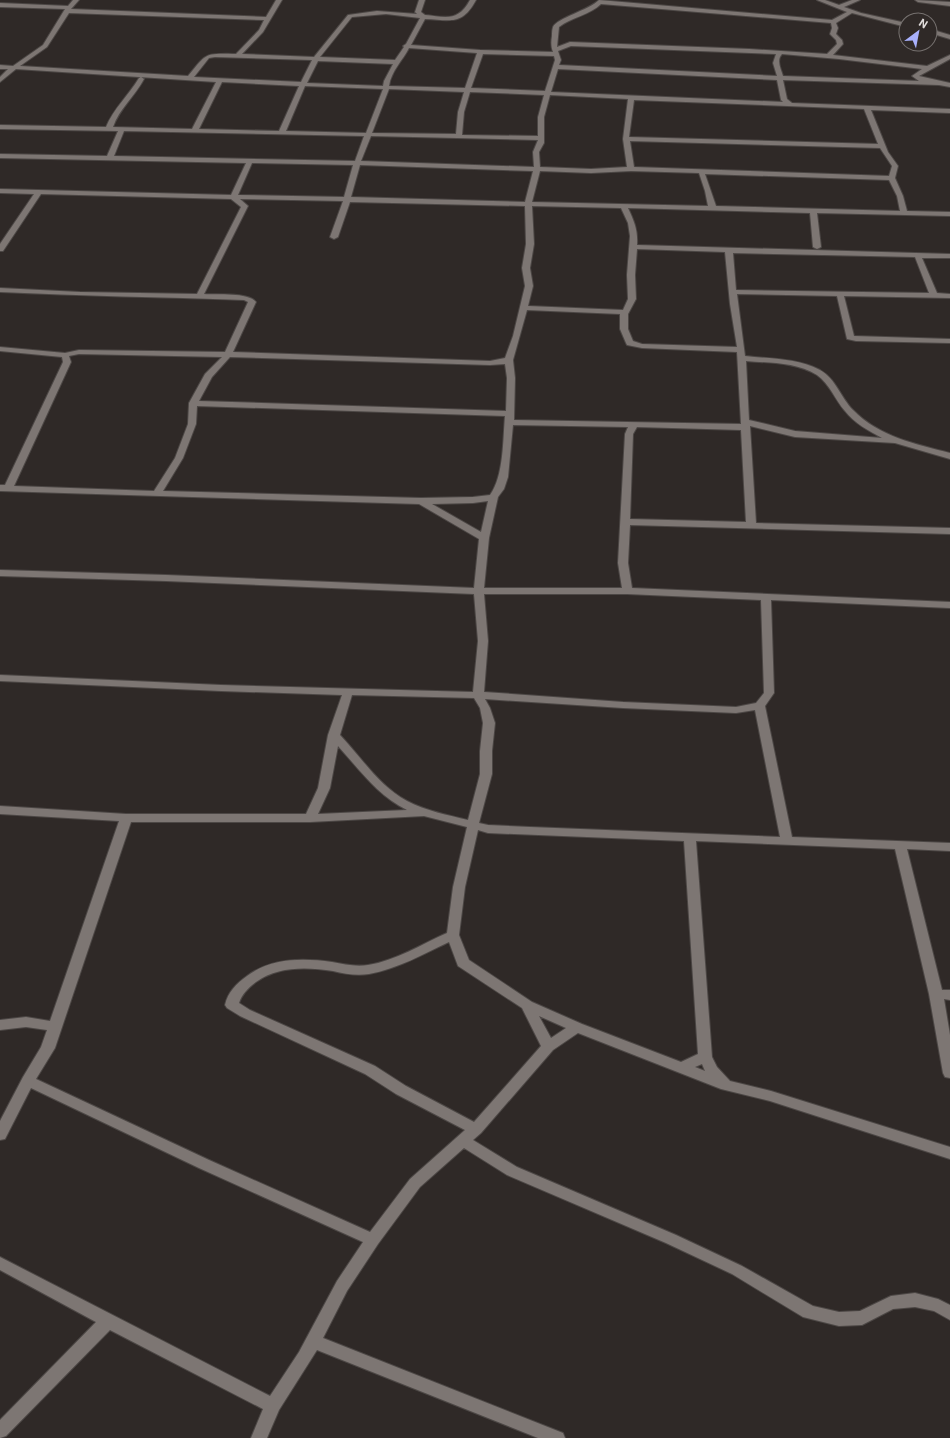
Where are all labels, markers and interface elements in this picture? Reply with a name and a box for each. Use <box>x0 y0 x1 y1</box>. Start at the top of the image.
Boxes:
north arrow <box>898 12 938 52</box>
text: N <box>916 16 930 32</box>

